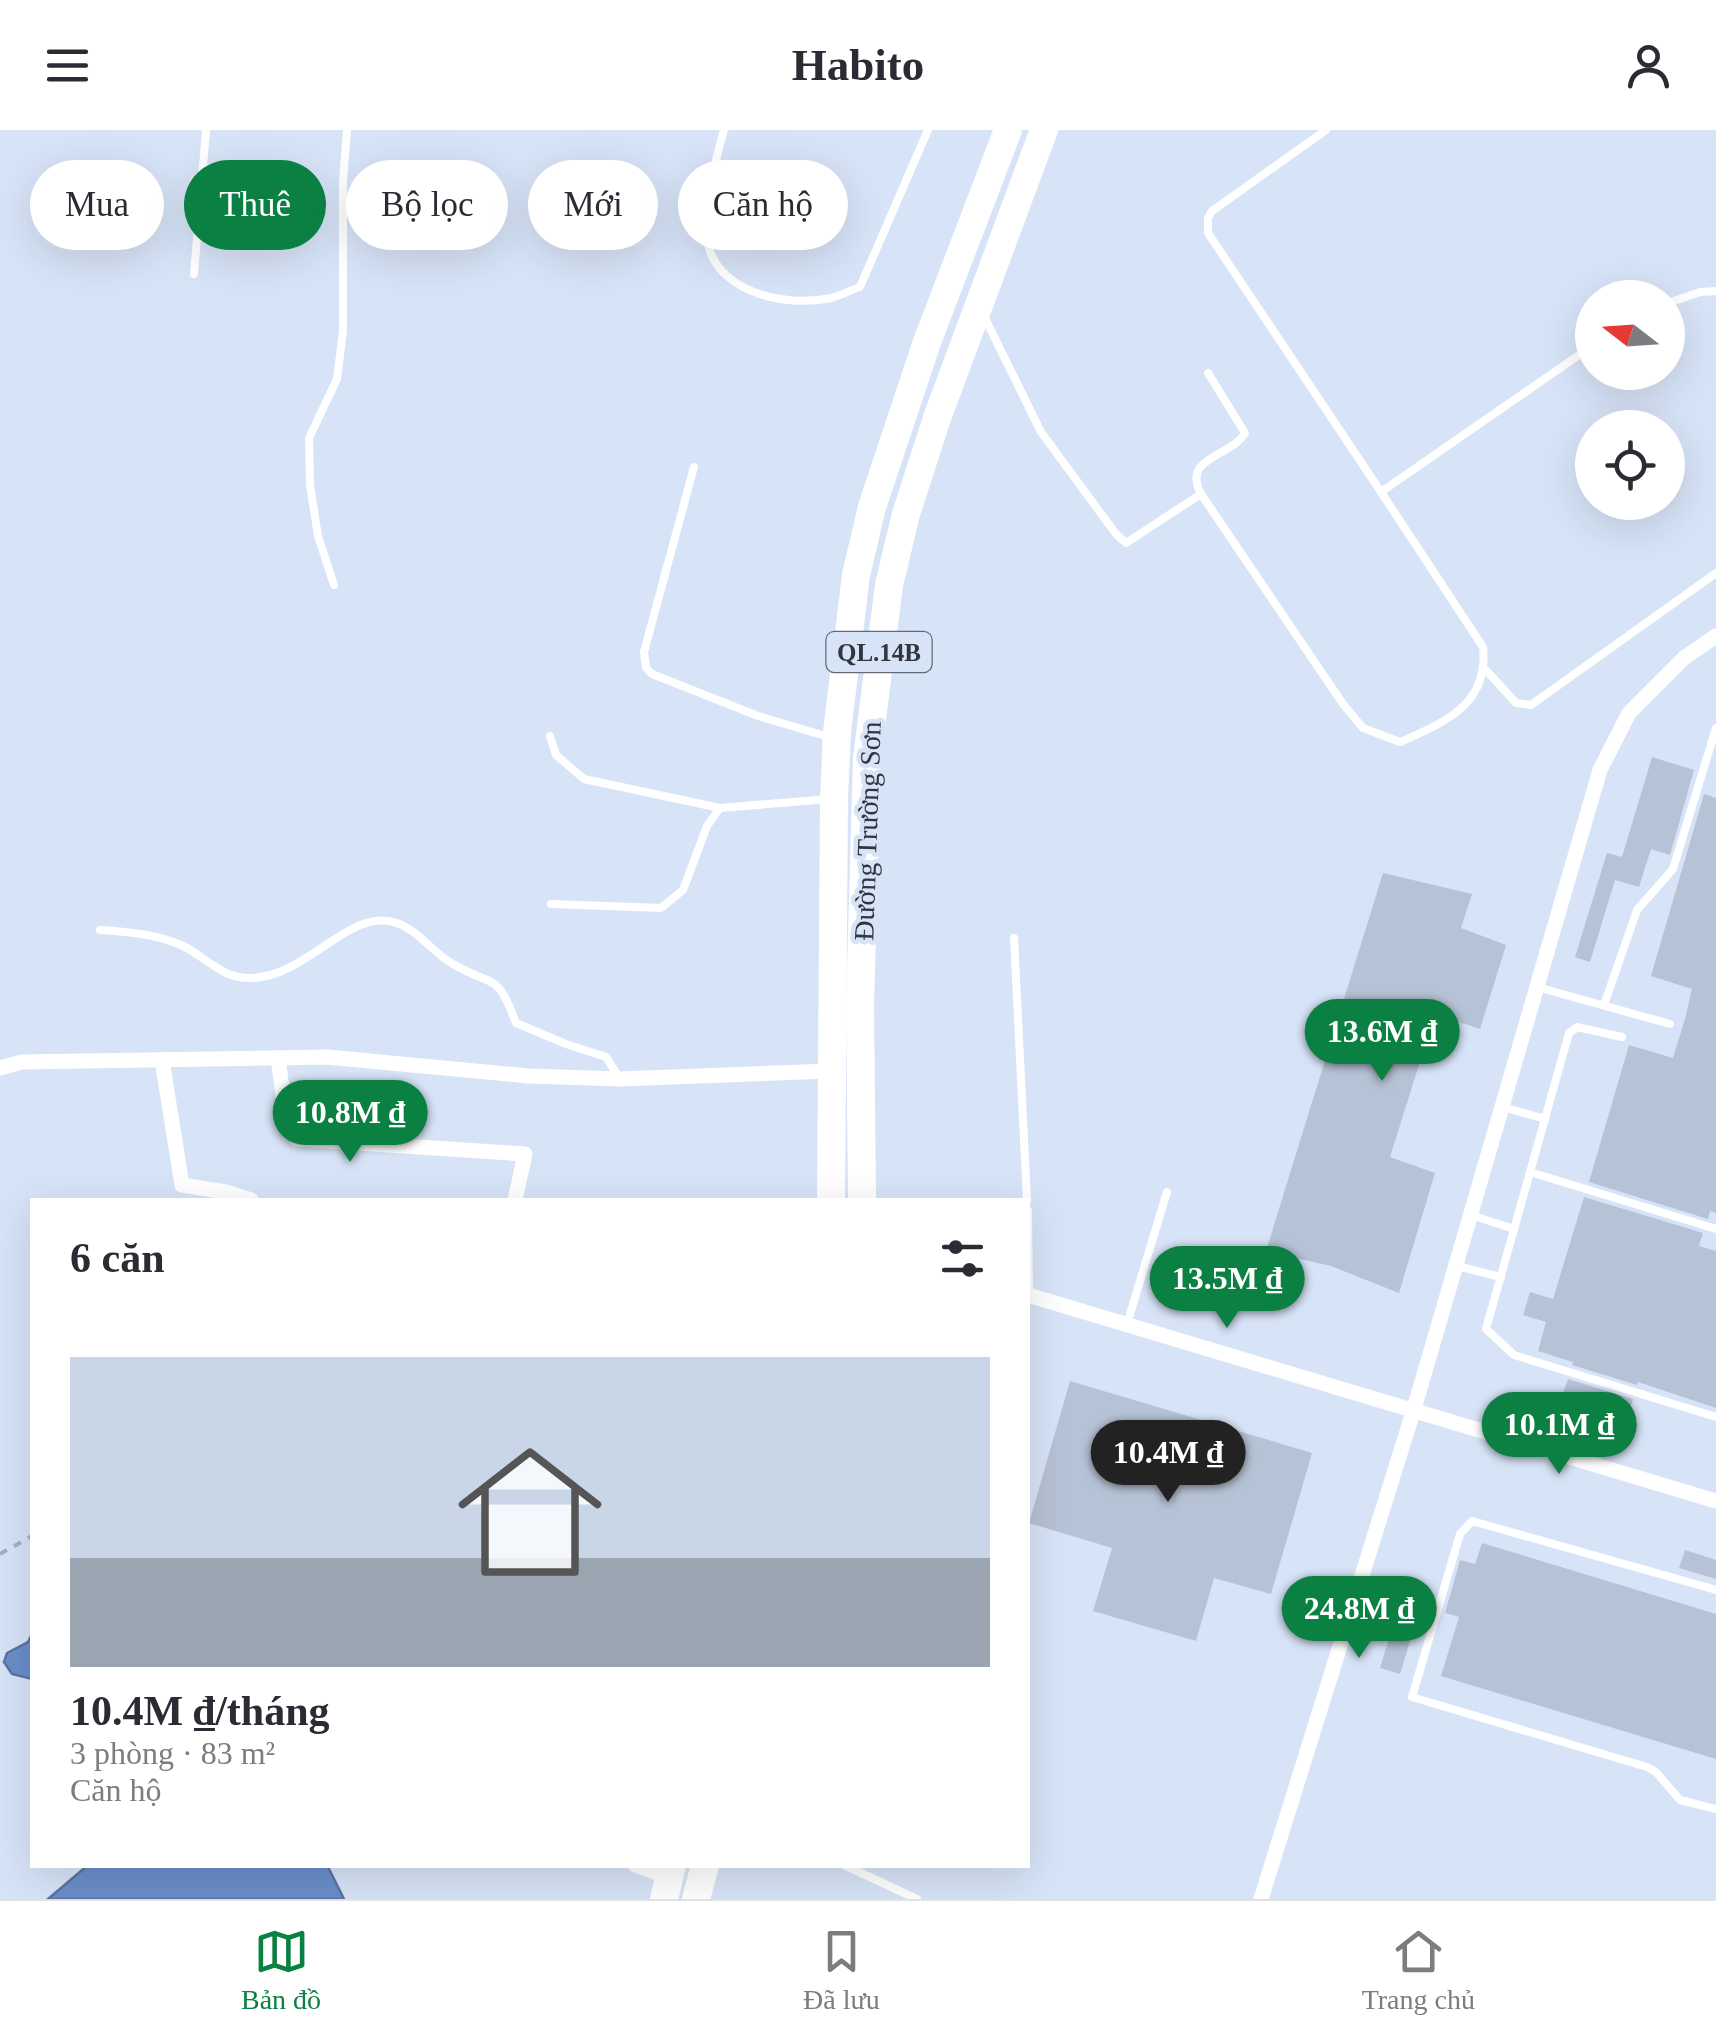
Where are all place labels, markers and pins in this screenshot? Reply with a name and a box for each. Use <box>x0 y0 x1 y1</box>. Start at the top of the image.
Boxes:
pin: 13.6M ₫ <box>1290 999 1474 1084</box>
pin: 10.8M ₫ <box>258 1080 442 1165</box>
pin: 13.5M ₫ <box>1135 1246 1319 1331</box>
pin: 10.1M ₫ <box>1467 1392 1651 1477</box>
pin: 10.4M ₫ <box>1076 1420 1260 1505</box>
pin: 24.8M ₫ <box>1267 1576 1451 1661</box>

